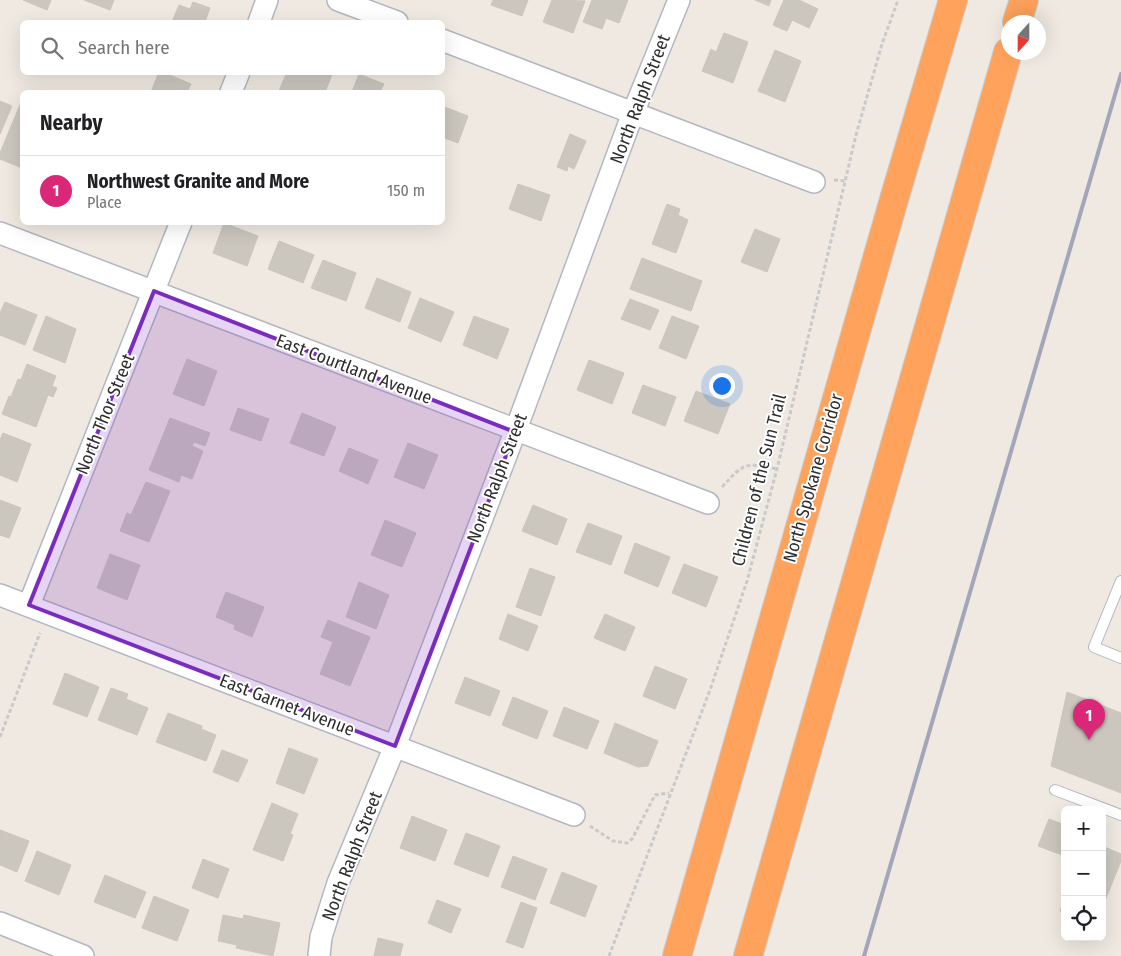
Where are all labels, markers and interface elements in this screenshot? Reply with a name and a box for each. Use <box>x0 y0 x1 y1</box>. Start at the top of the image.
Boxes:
north arrow <box>1001 15 1046 60</box>
search box <box>20 20 445 75</box>
street label: North Ralph Street <box>605 31 675 167</box>
icon: search <box>38 34 66 62</box>
text: Search here <box>78 36 170 59</box>
text: Nearby <box>40 110 102 136</box>
text: Northwest Granite and More <box>87 170 309 193</box>
text: 1 <box>53 181 59 200</box>
text: 150 m <box>387 181 425 200</box>
text: Place <box>87 193 122 212</box>
street label: East Courtland Avenue <box>273 329 435 409</box>
street label: North Thor Street <box>71 350 139 478</box>
your location <box>709 373 735 399</box>
street label: North Spokane Corridor <box>778 390 848 565</box>
street label: Children of the Sun Trail <box>727 391 791 569</box>
street label: North Ralph Street <box>462 410 532 546</box>
street label: East Garnet Avenue <box>216 669 358 741</box>
pin: 1 <box>1073 699 1105 740</box>
street label: North Ralph Street <box>317 788 387 924</box>
map controls <box>1061 806 1106 941</box>
button: + <box>1061 806 1106 851</box>
button: − <box>1061 851 1106 896</box>
button: locate <box>1061 896 1106 941</box>

